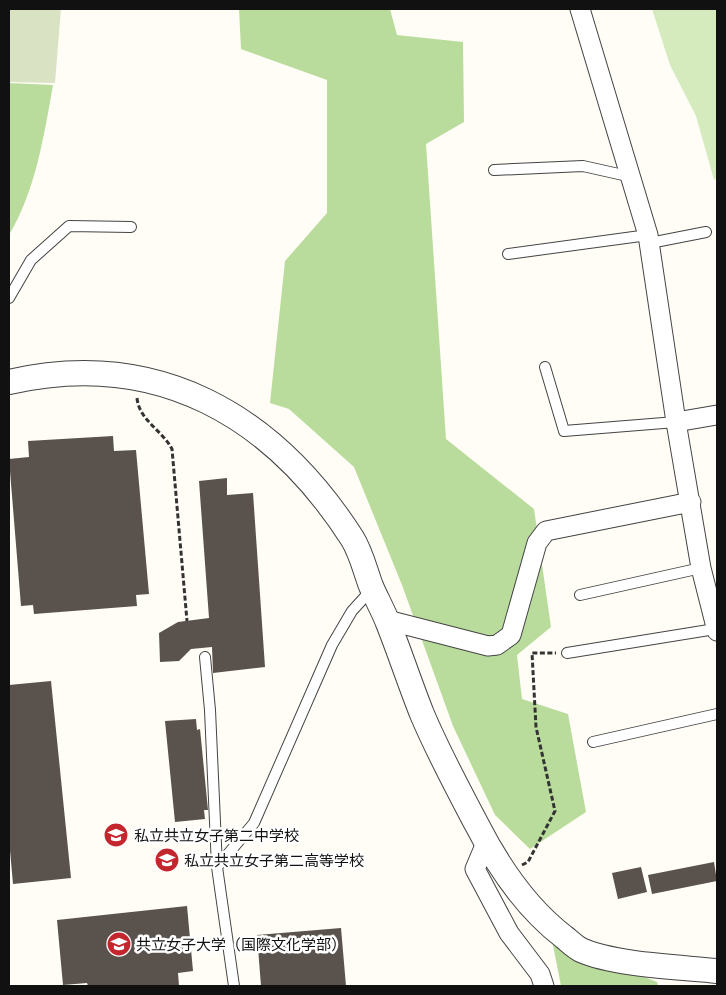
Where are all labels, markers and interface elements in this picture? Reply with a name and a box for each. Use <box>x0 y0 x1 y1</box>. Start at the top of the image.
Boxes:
school or university icon: 私立共立女子第二中学校 <box>103 822 129 848</box>
place label: 私立共立女子第二中学校 <box>134 826 299 845</box>
school or university icon: 私立共立女子第二高等学校 <box>154 847 180 873</box>
place label: 私立共立女子第二高等学校 <box>184 851 364 870</box>
school or university icon: 共立女子大学（国際文化学部） <box>106 931 132 957</box>
place label: 共立女子大学（国際文化学部） <box>136 935 346 954</box>

